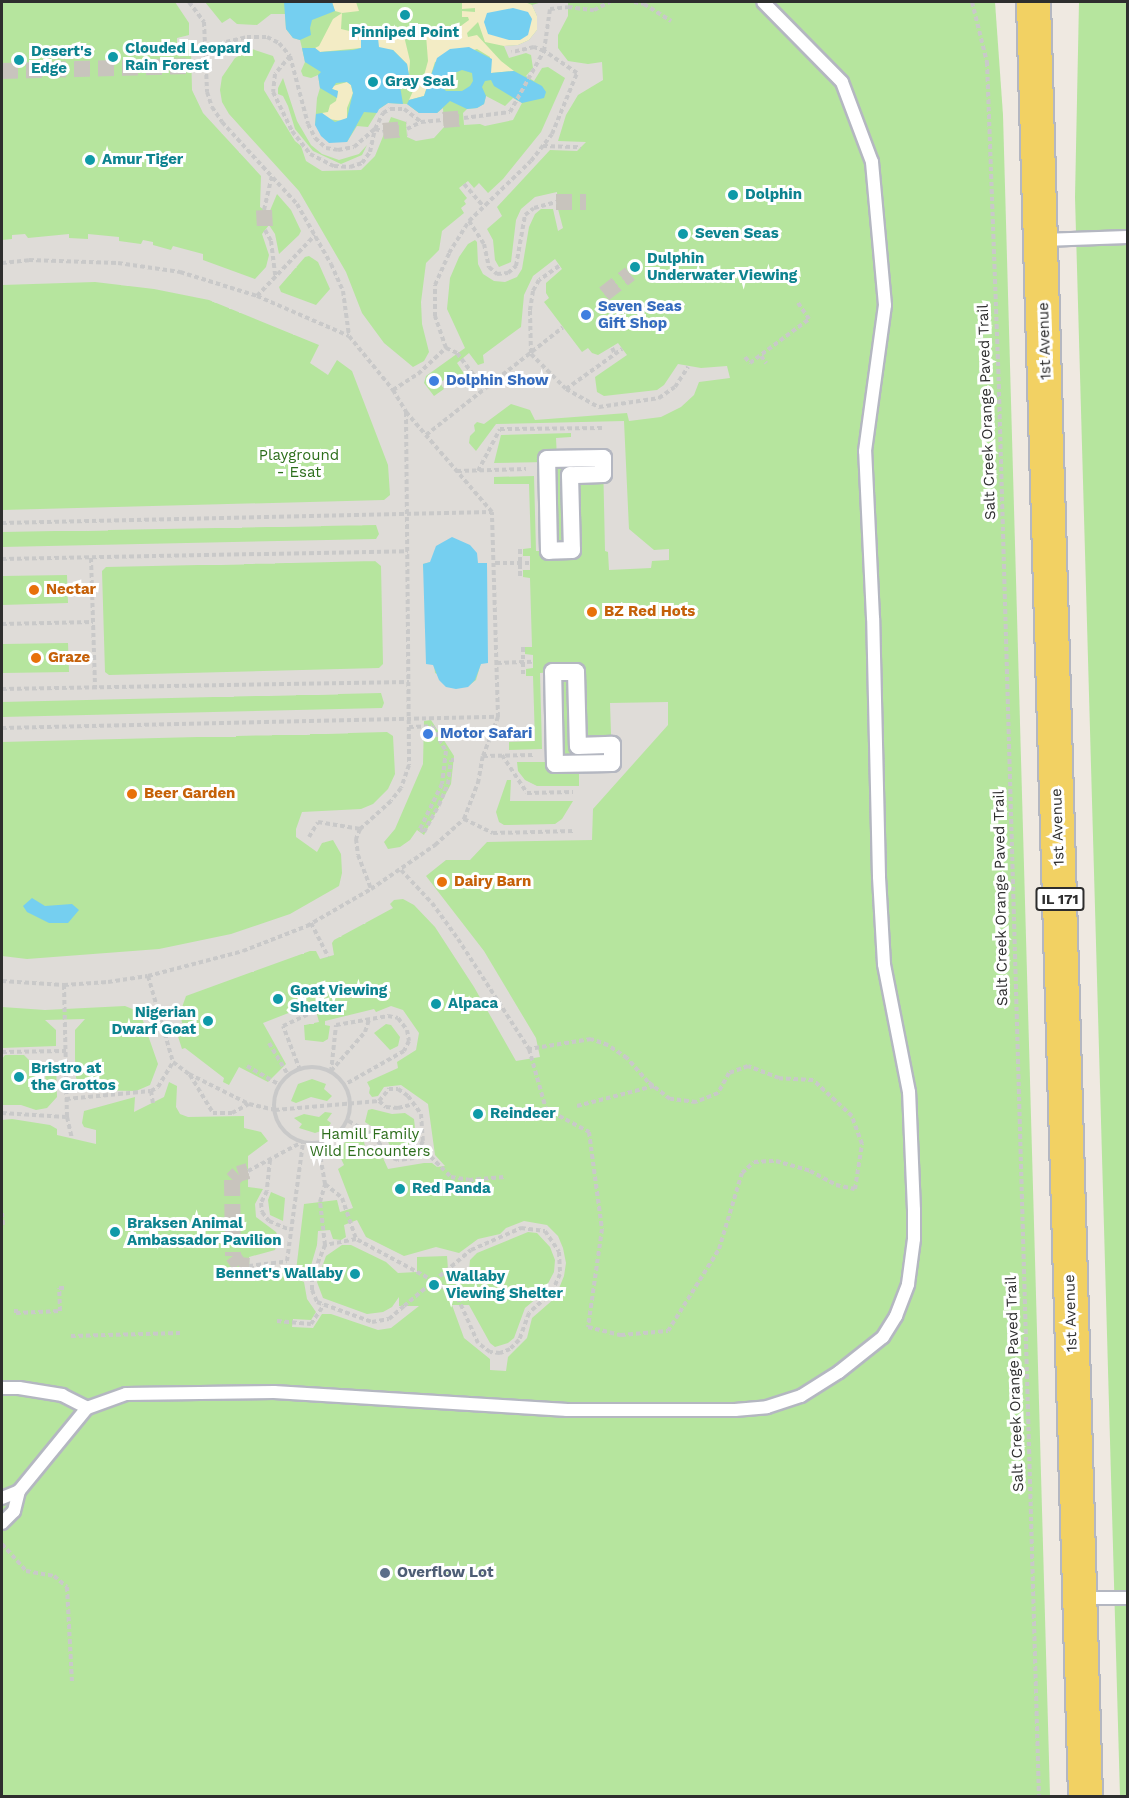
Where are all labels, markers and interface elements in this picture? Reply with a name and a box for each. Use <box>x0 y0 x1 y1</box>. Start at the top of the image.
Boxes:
marker: Pinniped Point <box>398 8 412 22</box>
place label: Pinniped Point <box>351 24 459 42</box>
place label: Clouded Leopard Rain Forest <box>125 39 251 74</box>
place label: Desert's Edge <box>31 42 92 77</box>
marker: Clouded Leopard Rain Forest <box>106 50 120 64</box>
marker: Desert's Edge <box>12 53 26 67</box>
place label: Gray Seal <box>385 73 455 91</box>
marker: Gray Seal <box>366 75 380 89</box>
place label: Amur Tiger <box>102 151 184 169</box>
marker: Amur Tiger <box>83 153 97 167</box>
place label: Dolphin <box>745 186 802 204</box>
marker: Dolphin <box>726 188 740 202</box>
place label: Seven Seas <box>695 225 779 243</box>
marker: Seven Seas <box>676 227 690 241</box>
place label: Dulphin Underwater Viewing <box>647 249 798 284</box>
marker: Dulphin Underwater Viewing <box>628 260 642 274</box>
place label: Seven Seas Gift Shop <box>598 297 682 332</box>
street label: 1st Avenue <box>1035 302 1055 380</box>
street label: Salt Creek Orange Paved Trail <box>974 303 1000 521</box>
marker: Seven Seas Gift Shop <box>579 308 593 322</box>
place label: Dolphin Show <box>446 372 549 390</box>
marker: Dolphin Show <box>427 374 441 388</box>
park label: Playground - Esat <box>259 446 339 481</box>
place label: Nectar <box>46 581 96 599</box>
marker: Nectar <box>27 583 41 597</box>
place label: BZ Red Hots <box>604 603 695 621</box>
marker: BZ Red Hots <box>585 605 599 619</box>
place label: Graze <box>48 649 90 667</box>
marker: Graze <box>29 651 43 665</box>
place label: Motor Safari <box>440 725 533 743</box>
marker: Motor Safari <box>421 727 435 741</box>
place label: Beer Garden <box>144 785 236 803</box>
marker: Beer Garden <box>125 787 139 801</box>
street label: 1st Avenue <box>1048 788 1068 866</box>
street label: Salt Creek Orange Paved Trail <box>990 790 1012 1006</box>
place label: Dairy Barn <box>454 873 532 891</box>
marker: Dairy Barn <box>435 875 449 889</box>
road number: IL 171 <box>1034 888 1086 910</box>
place label: Goat Viewing Shelter <box>290 981 388 1016</box>
marker: Goat Viewing Shelter <box>271 992 285 1006</box>
place label: Alpaca <box>448 995 498 1013</box>
marker: Alpaca <box>429 997 443 1011</box>
place label: Nigerian Dwarf Goat <box>111 1003 196 1038</box>
marker: Nigerian Dwarf Goat <box>201 1014 215 1028</box>
place label: Bristro at the Grottos <box>31 1059 116 1094</box>
marker: Bristro at the Grottos <box>12 1070 26 1084</box>
place label: Reindeer <box>490 1105 556 1123</box>
marker: Reindeer <box>471 1107 485 1121</box>
park label: Hamill Family Wild Encounters <box>310 1125 430 1160</box>
place label: Red Panda <box>412 1180 491 1198</box>
marker: Red Panda <box>393 1182 407 1196</box>
place label: Braksen Animal Ambassador Pavilion <box>127 1214 282 1249</box>
marker: Braksen Animal Ambassador Pavilion <box>108 1225 122 1239</box>
place label: Bennet's Wallaby <box>215 1265 343 1283</box>
marker: Bennet's Wallaby <box>348 1267 362 1281</box>
place label: Wallaby Viewing Shelter <box>446 1267 563 1302</box>
street label: 1st Avenue <box>1061 1274 1081 1352</box>
street label: Salt Creek Orange Paved Trail <box>1002 1275 1028 1493</box>
marker: Wallaby Viewing Shelter <box>427 1278 441 1292</box>
place label: Overflow Lot <box>397 1564 494 1582</box>
marker: Overflow Lot <box>378 1566 392 1580</box>

